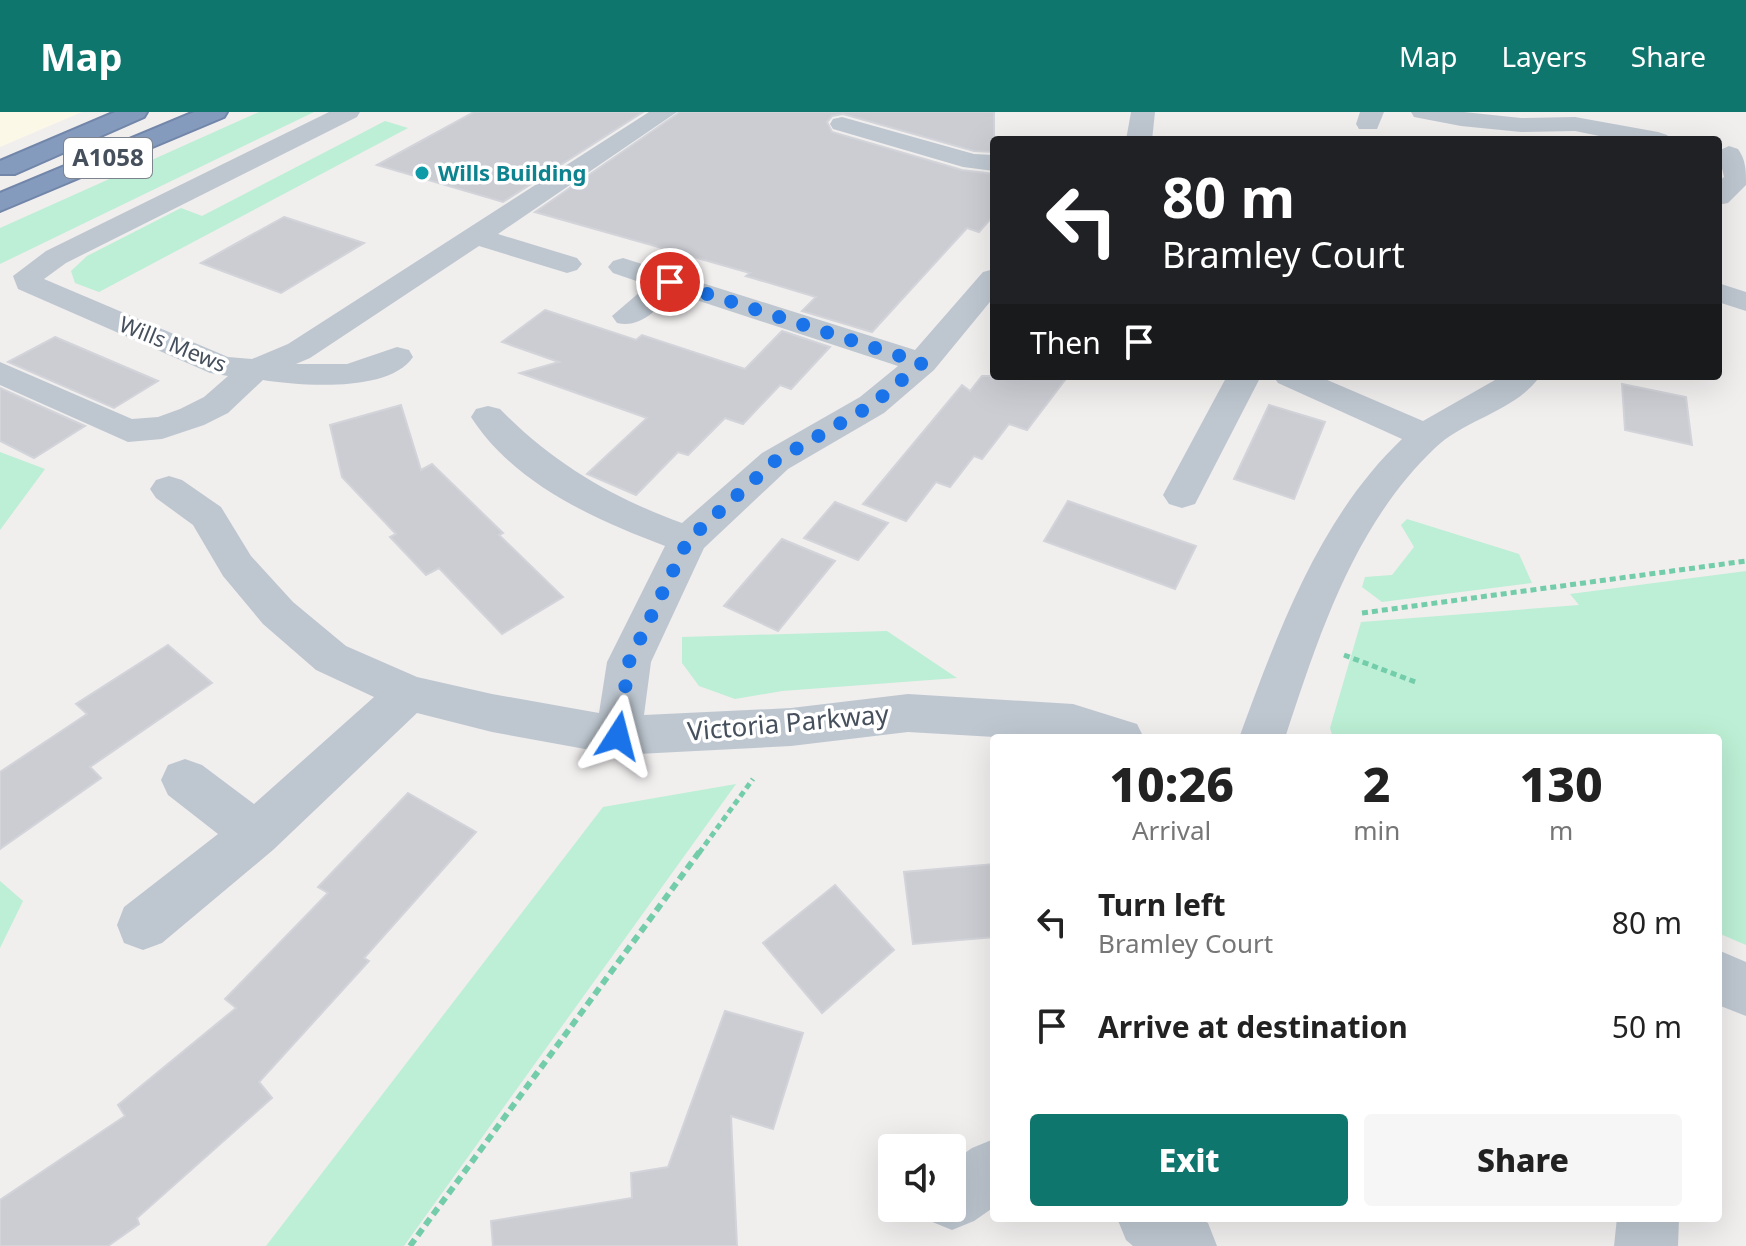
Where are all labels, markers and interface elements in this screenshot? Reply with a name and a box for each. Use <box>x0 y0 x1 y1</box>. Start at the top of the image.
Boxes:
text: Map <box>40 30 123 82</box>
text: Map <box>1399 37 1457 75</box>
text: Layers <box>1501 37 1587 75</box>
text: Share <box>1631 37 1706 75</box>
road number: A1058 <box>64 138 152 178</box>
place label: Wills Building <box>438 157 586 187</box>
text: 80 m <box>1162 158 1295 234</box>
marker: Wills Building <box>413 164 431 182</box>
icon: left <box>1030 168 1134 272</box>
text: Bramley Court <box>1162 230 1405 279</box>
pin <box>636 248 704 316</box>
icon: arrive <box>648 260 692 304</box>
street label: Wills Mews <box>115 308 232 378</box>
icon: arrive <box>1117 320 1161 364</box>
text: Then <box>1030 322 1101 363</box>
position arrow <box>576 694 660 778</box>
street label: Victoria Parkway <box>686 695 891 749</box>
text: 10:26 <box>1109 751 1234 816</box>
text: 2 <box>1363 751 1391 816</box>
text: 130 <box>1520 751 1603 816</box>
text: Arrival <box>1132 812 1211 848</box>
text: min <box>1353 812 1400 848</box>
text: m <box>1549 812 1573 848</box>
text: Turn left <box>1098 884 1226 925</box>
icon: left <box>1030 900 1074 944</box>
text: 80 m <box>1612 902 1682 943</box>
text: Bramley Court <box>1098 925 1273 961</box>
icon: arrive <box>1030 1004 1074 1048</box>
text: Arrive at destination <box>1098 1006 1408 1047</box>
text: 50 m <box>1612 1006 1682 1047</box>
button: Exit <box>1030 1114 1348 1206</box>
button: Share <box>1364 1114 1682 1206</box>
map controls <box>878 1134 966 1222</box>
button: sound <box>878 1134 966 1222</box>

